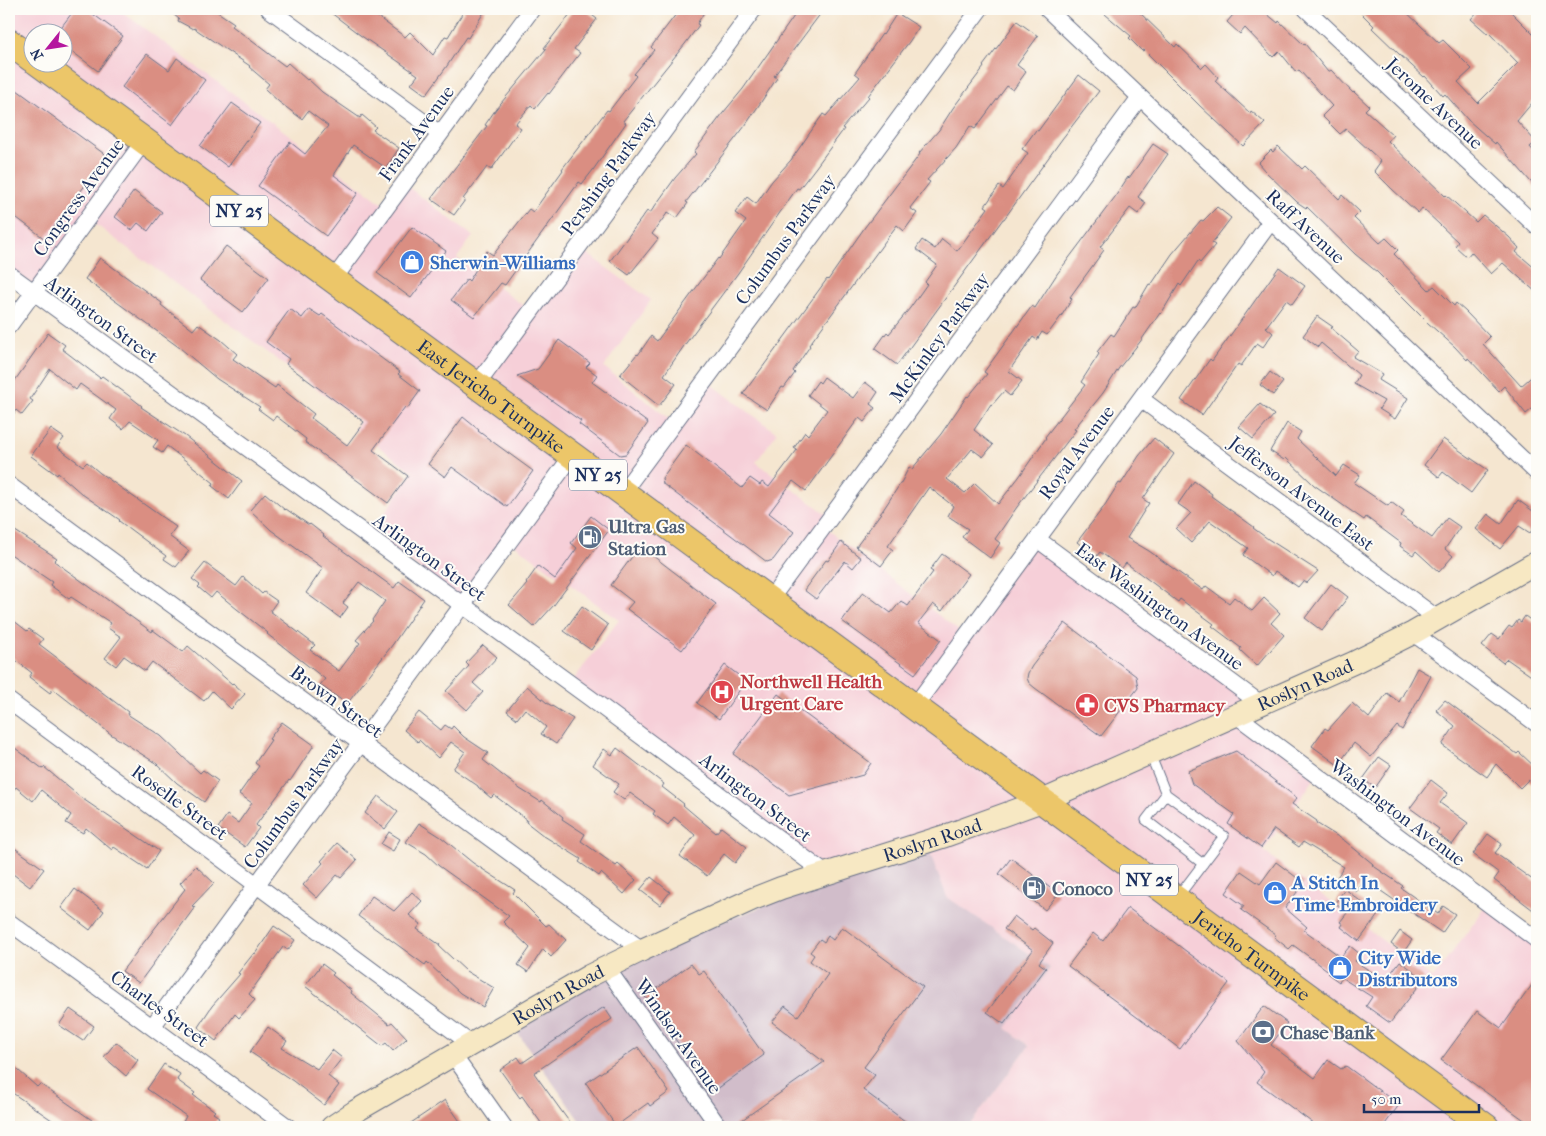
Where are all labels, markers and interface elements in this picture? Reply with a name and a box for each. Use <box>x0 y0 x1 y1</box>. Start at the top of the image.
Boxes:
north arrow <box>22 22 72 72</box>
text: N <box>27 45 47 63</box>
street label: Jerome Avenue <box>1380 52 1487 154</box>
street label: Frank Avenue <box>375 81 459 186</box>
street label: Pershing Parkway <box>557 107 662 240</box>
street label: Congress Avenue <box>29 134 129 261</box>
street label: Columbus Parkway <box>731 169 841 309</box>
street label: Raff Avenue <box>1261 185 1349 269</box>
road number: NY 25 <box>210 196 268 227</box>
shop icon: Sherwin-Williams <box>399 249 425 275</box>
place label: Sherwin-Williams <box>430 252 576 274</box>
street label: McKinley Parkway <box>885 268 995 407</box>
street label: Arlington Street <box>40 271 162 368</box>
street label: East Jericho Turnpike <box>413 335 569 458</box>
street label: Royal Avenue <box>1034 401 1119 504</box>
street label: Jefferson Avenue East <box>1223 431 1378 556</box>
road number: NY 25 <box>569 460 627 490</box>
street label: Arlington Street <box>368 509 490 606</box>
place label: Ultra Gas Station <box>607 516 685 560</box>
fuel station icon: Ultra Gas Station <box>577 524 603 550</box>
street label: East Washington Avenue <box>1071 539 1248 675</box>
street label: Roslyn Road <box>1254 654 1357 716</box>
street label: Brown Street <box>286 661 387 743</box>
place label: Northwell Health Urgent Care <box>739 671 882 715</box>
hospital icon: Northwell Health Urgent Care <box>709 679 735 705</box>
pharmacy icon: CVS Pharmacy <box>1074 692 1100 718</box>
place label: CVS Pharmacy <box>1104 695 1226 717</box>
street label: Columbus Parkway <box>239 733 349 873</box>
street label: Arlington Street <box>694 748 816 847</box>
street label: Washington Avenue <box>1325 754 1469 871</box>
street label: Roselle Street <box>127 761 232 845</box>
street label: Roslyn Road <box>880 814 985 867</box>
road number: NY 25 <box>1120 864 1178 896</box>
place label: A Stitch In Time Embroidery <box>1291 872 1438 916</box>
fuel station icon: Conoco <box>1021 875 1047 901</box>
place label: Conoco <box>1052 878 1113 900</box>
shop icon: A Stitch In Time Embroidery <box>1262 880 1288 906</box>
street label: Jericho Turnpike <box>1187 905 1314 1006</box>
place label: City Wide Distributors <box>1358 947 1457 991</box>
shop icon: City Wide Distributors <box>1327 955 1353 981</box>
street label: Roslyn Road <box>508 960 608 1030</box>
street label: Charles Street <box>106 966 213 1052</box>
street label: Windsor Avenue <box>630 974 726 1098</box>
bank icon: Chase Bank <box>1250 1019 1276 1045</box>
place label: Chase Bank <box>1280 1022 1376 1044</box>
scale bar <box>1364 1081 1478 1113</box>
text: 50 m <box>1371 1090 1402 1108</box>

